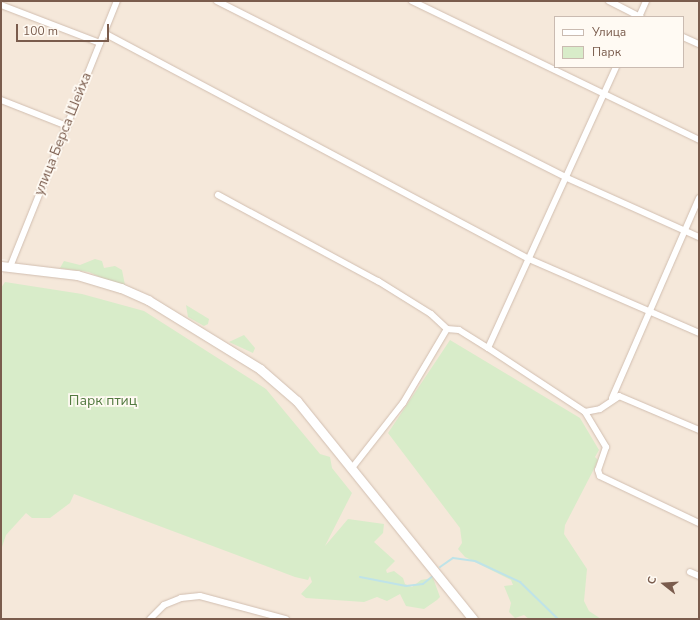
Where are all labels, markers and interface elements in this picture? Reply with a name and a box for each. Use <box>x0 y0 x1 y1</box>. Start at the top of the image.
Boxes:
scale bar <box>18 16 111 42</box>
legend <box>554 16 684 68</box>
text: 100 m <box>23 23 58 39</box>
text: Улица <box>592 24 626 40</box>
text: Парк <box>592 44 621 60</box>
street label: улица Берса Шейха <box>31 70 95 198</box>
park label: Парк птиц <box>69 393 137 409</box>
north arrow <box>644 564 684 604</box>
text: С <box>644 575 660 586</box>

